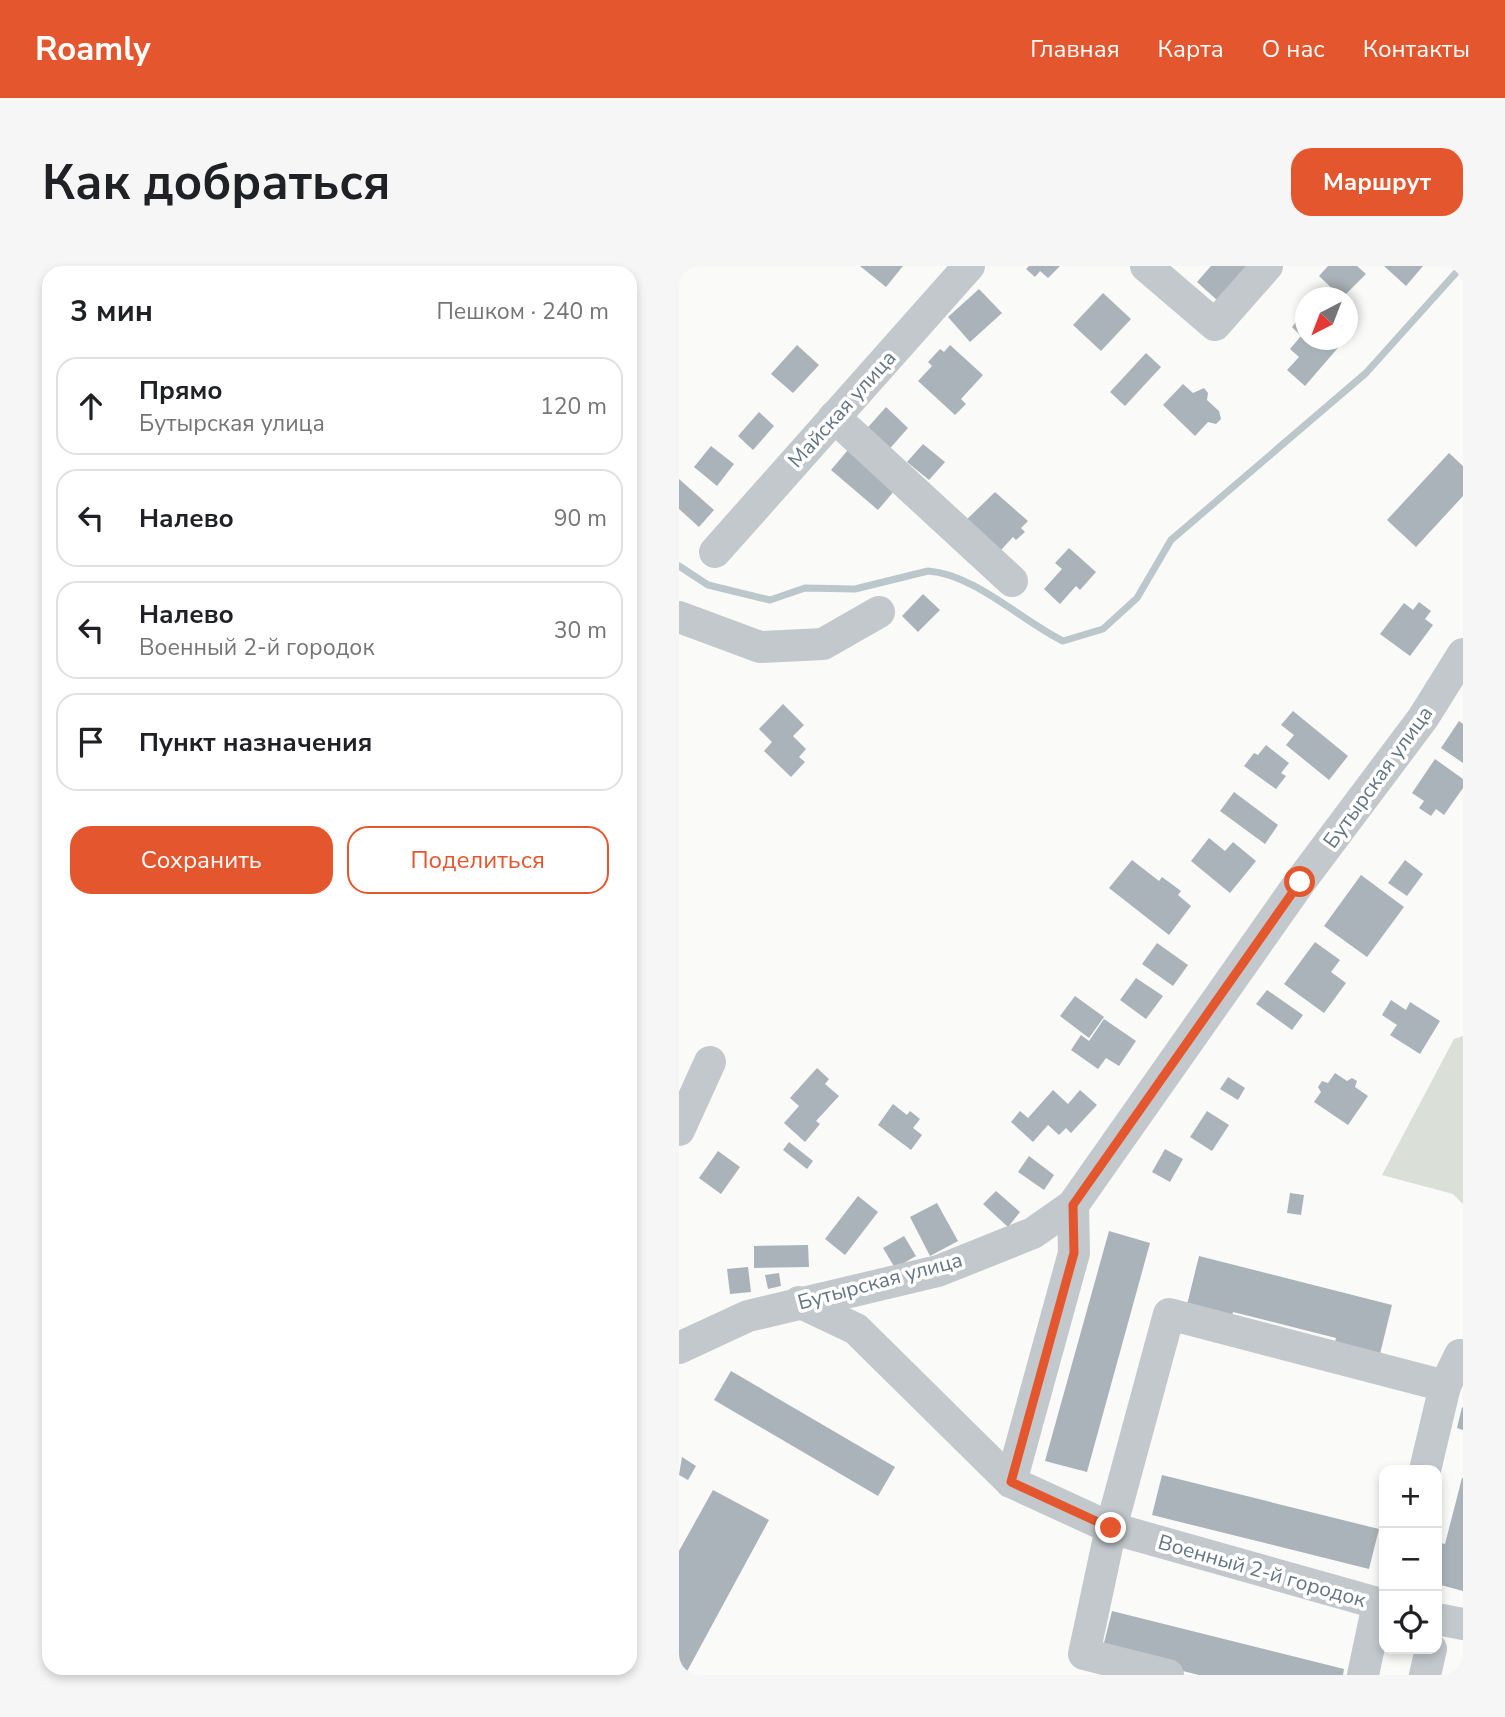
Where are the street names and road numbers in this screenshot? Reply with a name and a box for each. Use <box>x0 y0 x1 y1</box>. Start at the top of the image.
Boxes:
street label: Майская улица <box>782 344 902 474</box>
street label: Бутырская улица <box>1317 700 1439 854</box>
street label: Бутырская улица <box>794 1246 966 1316</box>
street label: Военный 2-й городок <box>1155 1528 1370 1614</box>

